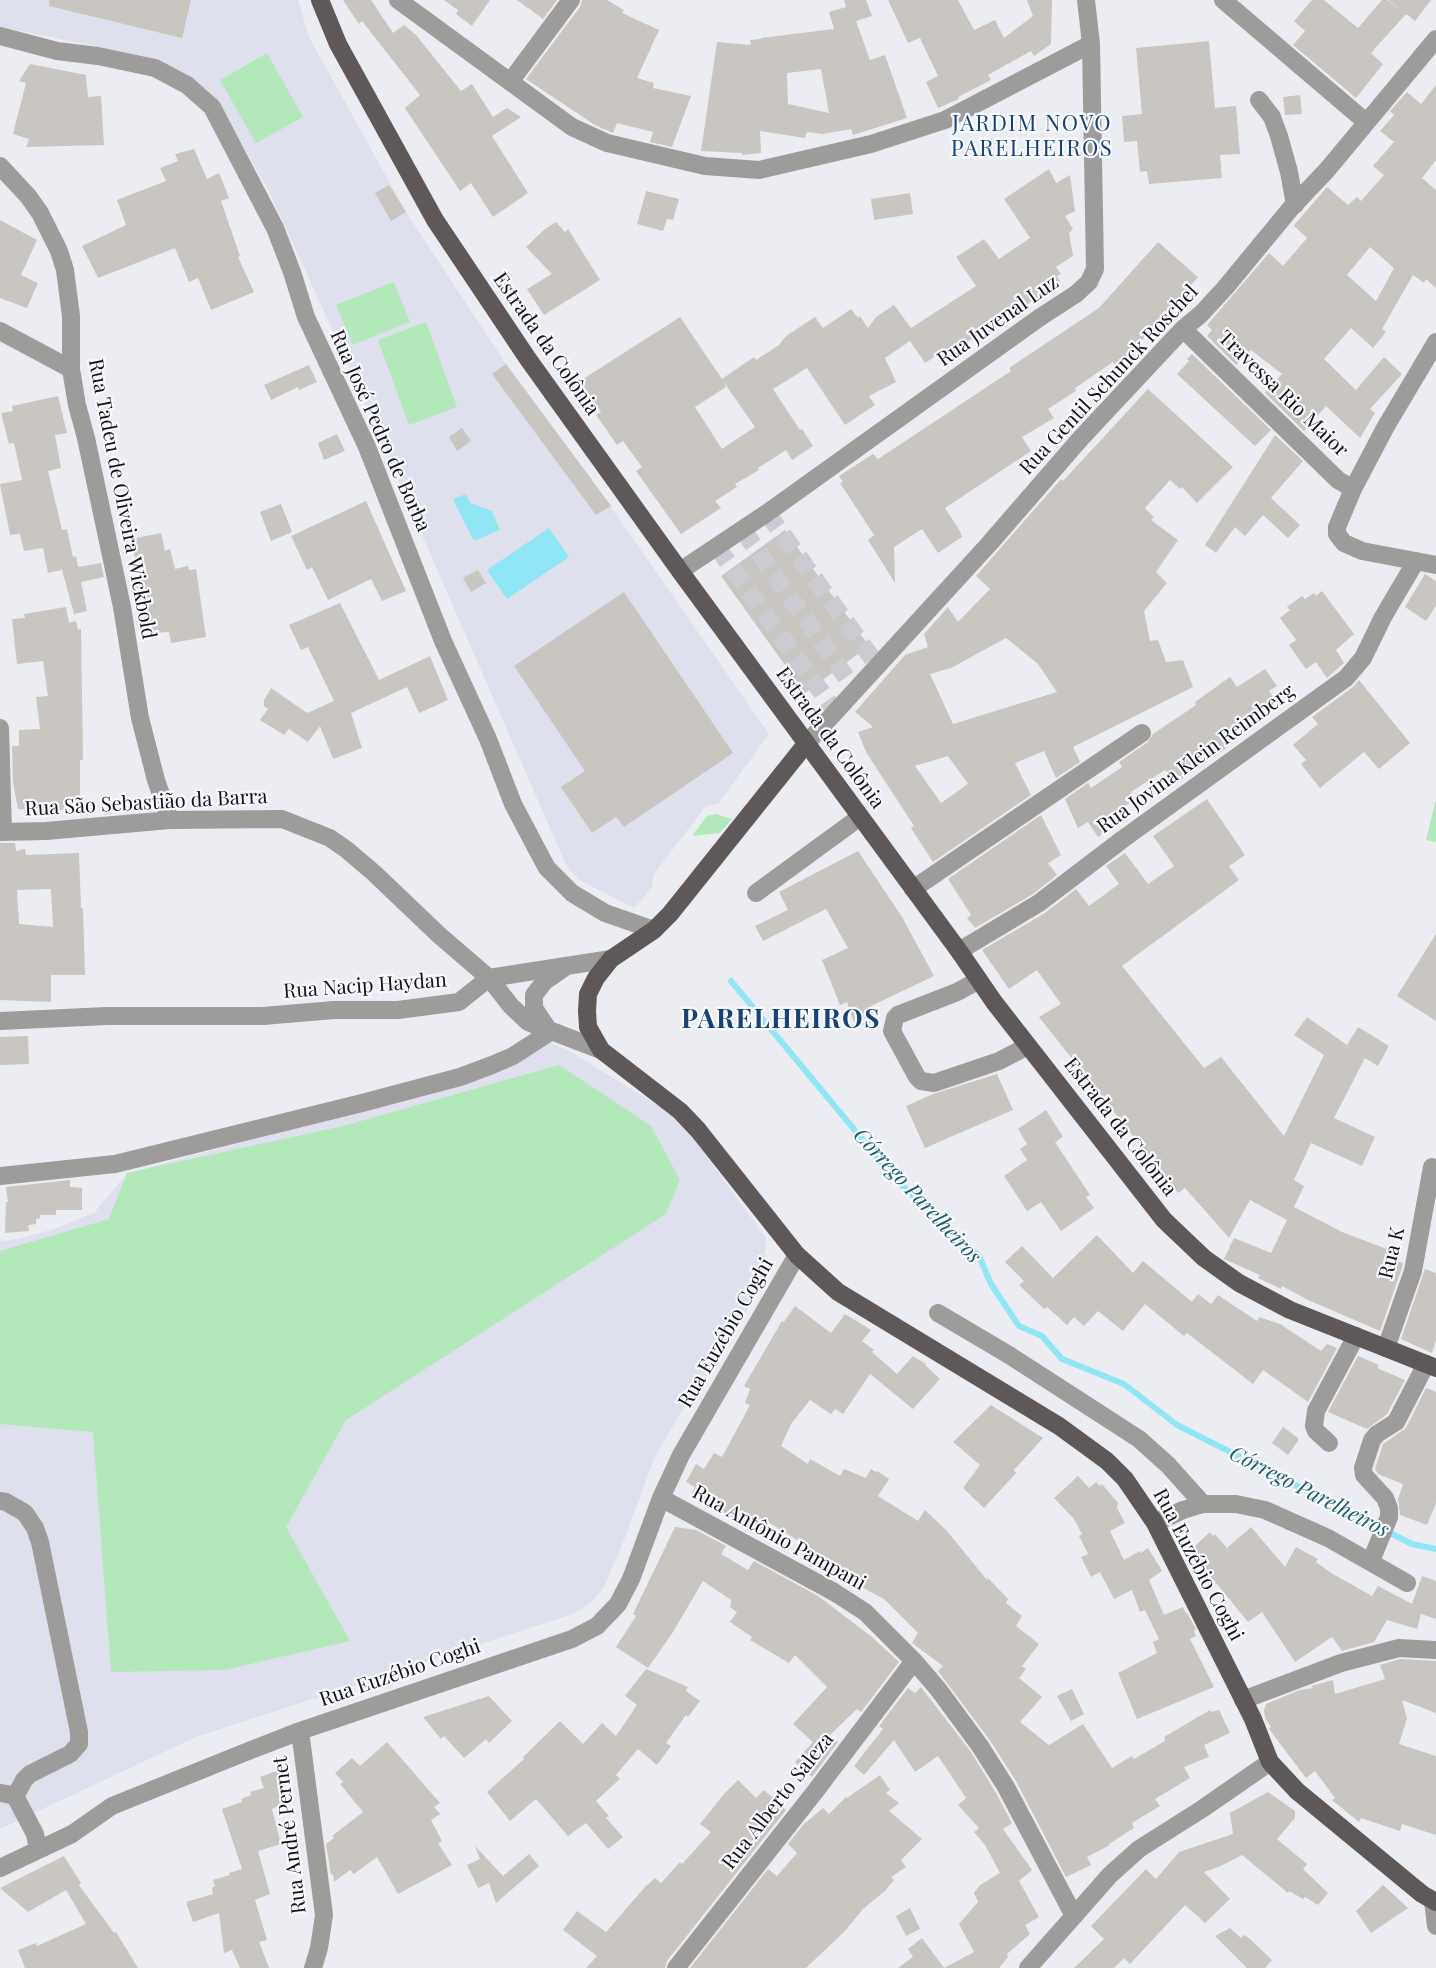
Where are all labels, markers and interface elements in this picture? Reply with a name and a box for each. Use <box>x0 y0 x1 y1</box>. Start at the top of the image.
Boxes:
district label: JARDIM NOVO PARELHEIROS <box>951 111 1113 162</box>
street label: Estrada da Colônia <box>488 268 604 420</box>
street label: Rua Juvenal Luz <box>933 270 1063 372</box>
street label: Rua Gentil Schunck Roschel <box>1015 280 1203 480</box>
street label: Rua José Pedro de Borba <box>325 326 435 536</box>
street label: Travessa Rio Maior <box>1213 326 1353 462</box>
street label: Rua Tadeu de Oliveira Wickbold <box>83 357 161 641</box>
street label: Estrada da Colônia <box>771 663 889 813</box>
street label: Rua Jovina Klein Reimberg <box>1093 679 1299 839</box>
street label: Rua São Sebastião da Barra <box>24 785 268 821</box>
street label: Rua Nacip Haydan <box>283 968 447 1004</box>
district label: PARELHEIROS <box>681 1004 881 1036</box>
street label: Estrada da Colônia <box>1059 1053 1181 1201</box>
water label: Córrego Parelheiros <box>848 1123 986 1269</box>
street label: Rua K <box>1374 1225 1410 1281</box>
street label: Rua Euzébio Coghi <box>673 1254 779 1412</box>
water label: Córrego Parelheiros <box>1225 1441 1393 1543</box>
street label: Rua Antônio Pampani <box>688 1480 870 1596</box>
street label: Rua Euzébio Coghi <box>1148 1485 1248 1645</box>
street label: Rua Euzébio Coghi <box>316 1634 484 1712</box>
street label: Rua Alberto Saleza <box>717 1728 839 1874</box>
street label: Rua André Pernet <box>268 1755 312 1915</box>

